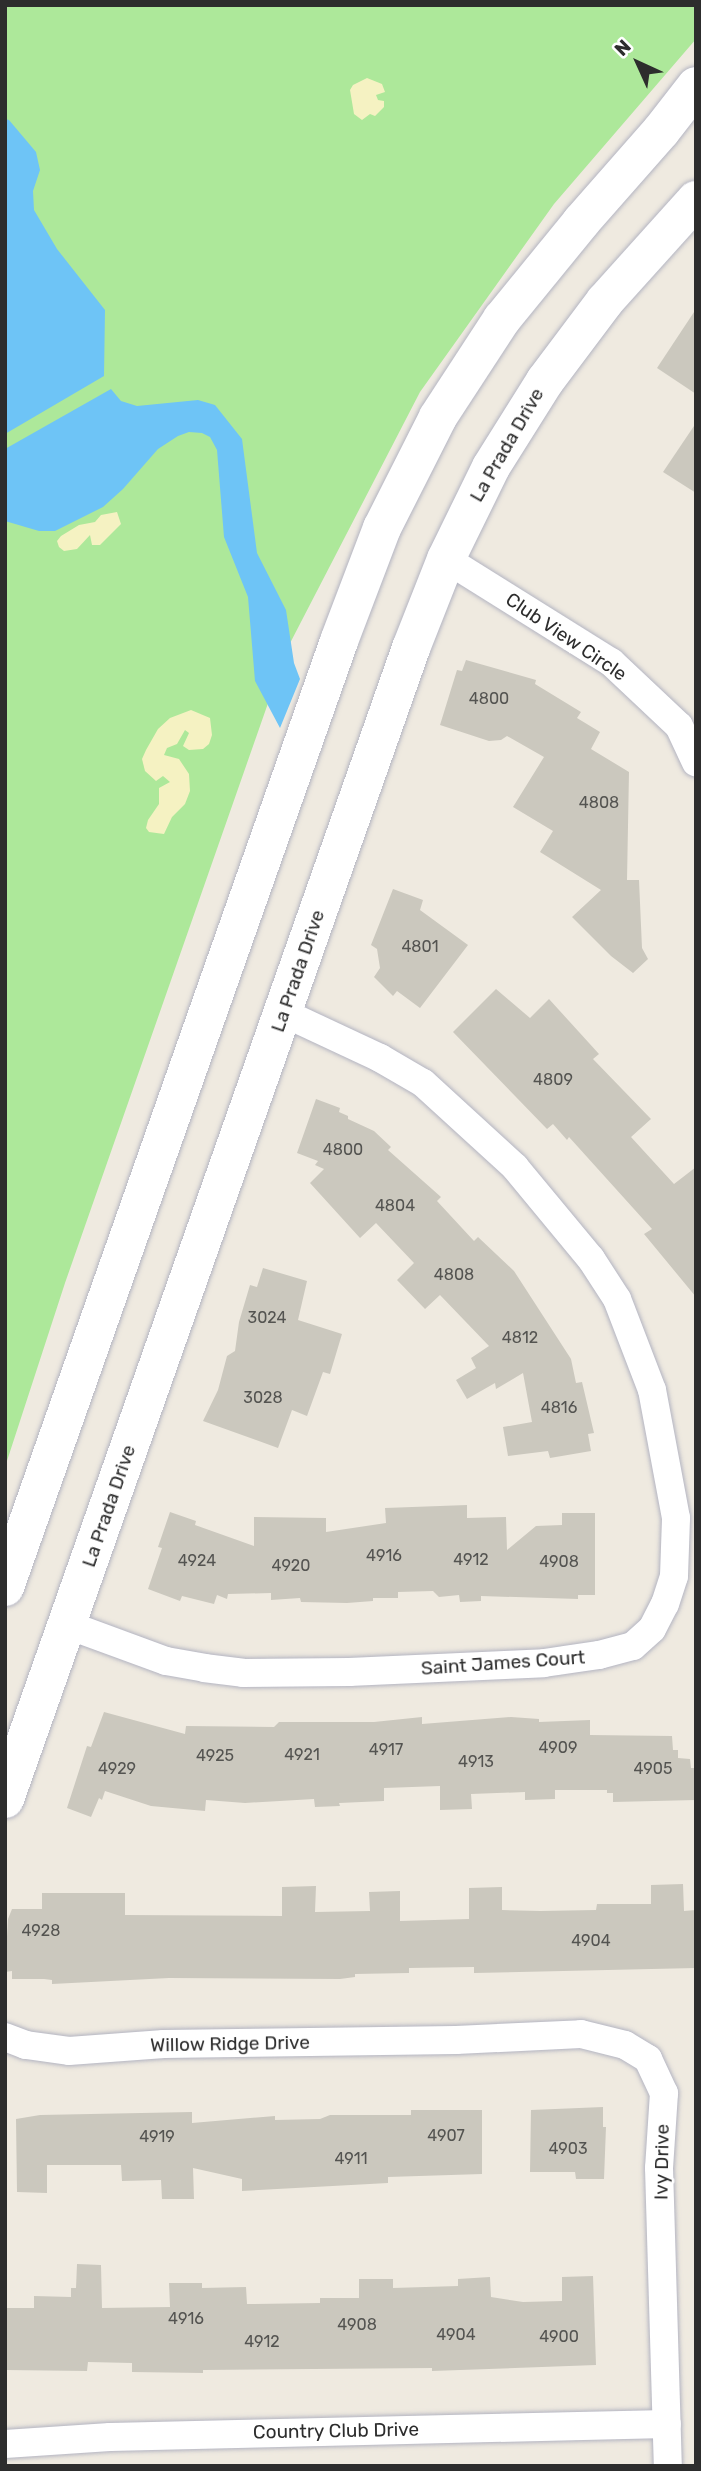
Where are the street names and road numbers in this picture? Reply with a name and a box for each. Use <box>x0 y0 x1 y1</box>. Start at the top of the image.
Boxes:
street label: La Prada Drive <box>465 384 549 506</box>
street label: Club View Circle <box>501 588 631 686</box>
street label: La Prada Drive <box>266 907 330 1035</box>
street label: La Prada Drive <box>77 1442 141 1570</box>
street label: Saint James Court <box>420 1646 586 1680</box>
street label: Willow Ridge Drive <box>150 2031 310 2057</box>
street label: Ivy Drive <box>650 2124 674 2200</box>
street label: Country Club Drive <box>253 2418 419 2444</box>

